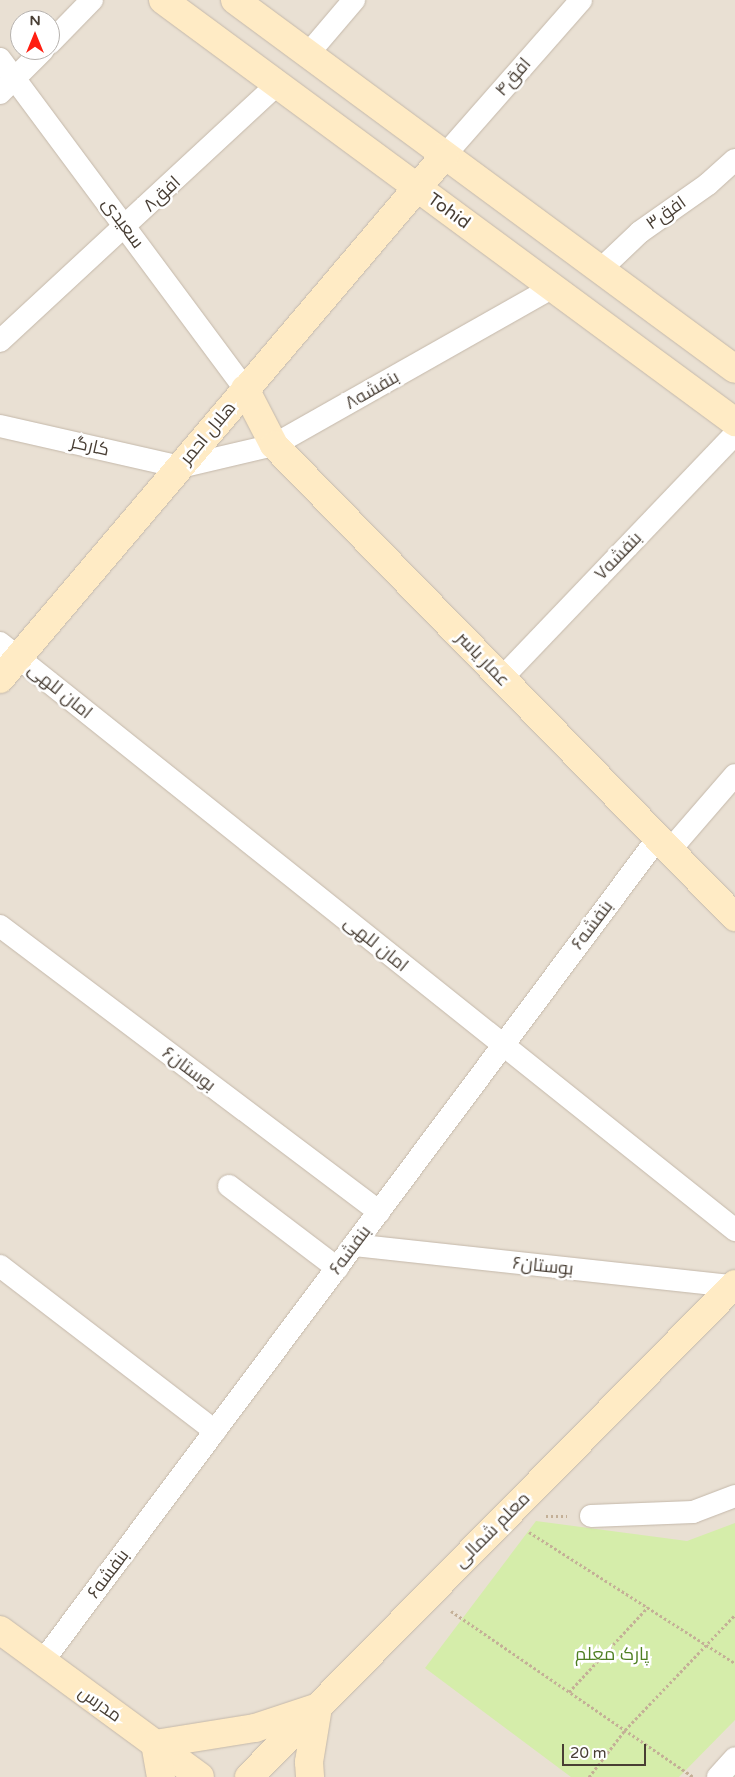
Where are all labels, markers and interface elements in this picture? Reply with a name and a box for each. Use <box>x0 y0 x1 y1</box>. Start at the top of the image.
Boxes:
north arrow <box>10 10 60 60</box>
text: N <box>29 12 41 29</box>
street label: افق۴ <box>490 53 536 101</box>
street label: افق۸ <box>139 171 185 217</box>
street label: Tohid <box>423 188 475 234</box>
street label: افق۳ <box>642 192 690 234</box>
street label: سعیدی <box>97 193 149 253</box>
street label: بنفشه۸ <box>341 366 403 414</box>
street label: هلال احمر <box>175 397 241 469</box>
street label: کارگر <box>69 431 111 461</box>
street label: بنفشه۷ <box>590 527 646 585</box>
street label: عمار یاسر <box>452 627 514 691</box>
street label: امان للهی <box>23 658 97 724</box>
street label: بنفشه۶ <box>566 896 618 954</box>
street label: امان للهی <box>339 911 413 977</box>
street label: بوستان۶ <box>158 1042 220 1096</box>
street label: بنفشه۶ <box>324 1221 376 1279</box>
street label: بوستان۶ <box>511 1252 575 1280</box>
street label: معلم شمالی <box>450 1488 534 1572</box>
street label: بنفشه۶ <box>82 1545 134 1603</box>
park label: پارک معلم <box>575 1643 649 1665</box>
street label: مدرس <box>74 1681 126 1727</box>
scale bar <box>565 1734 649 1766</box>
text: 20 m <box>570 1744 607 1762</box>

